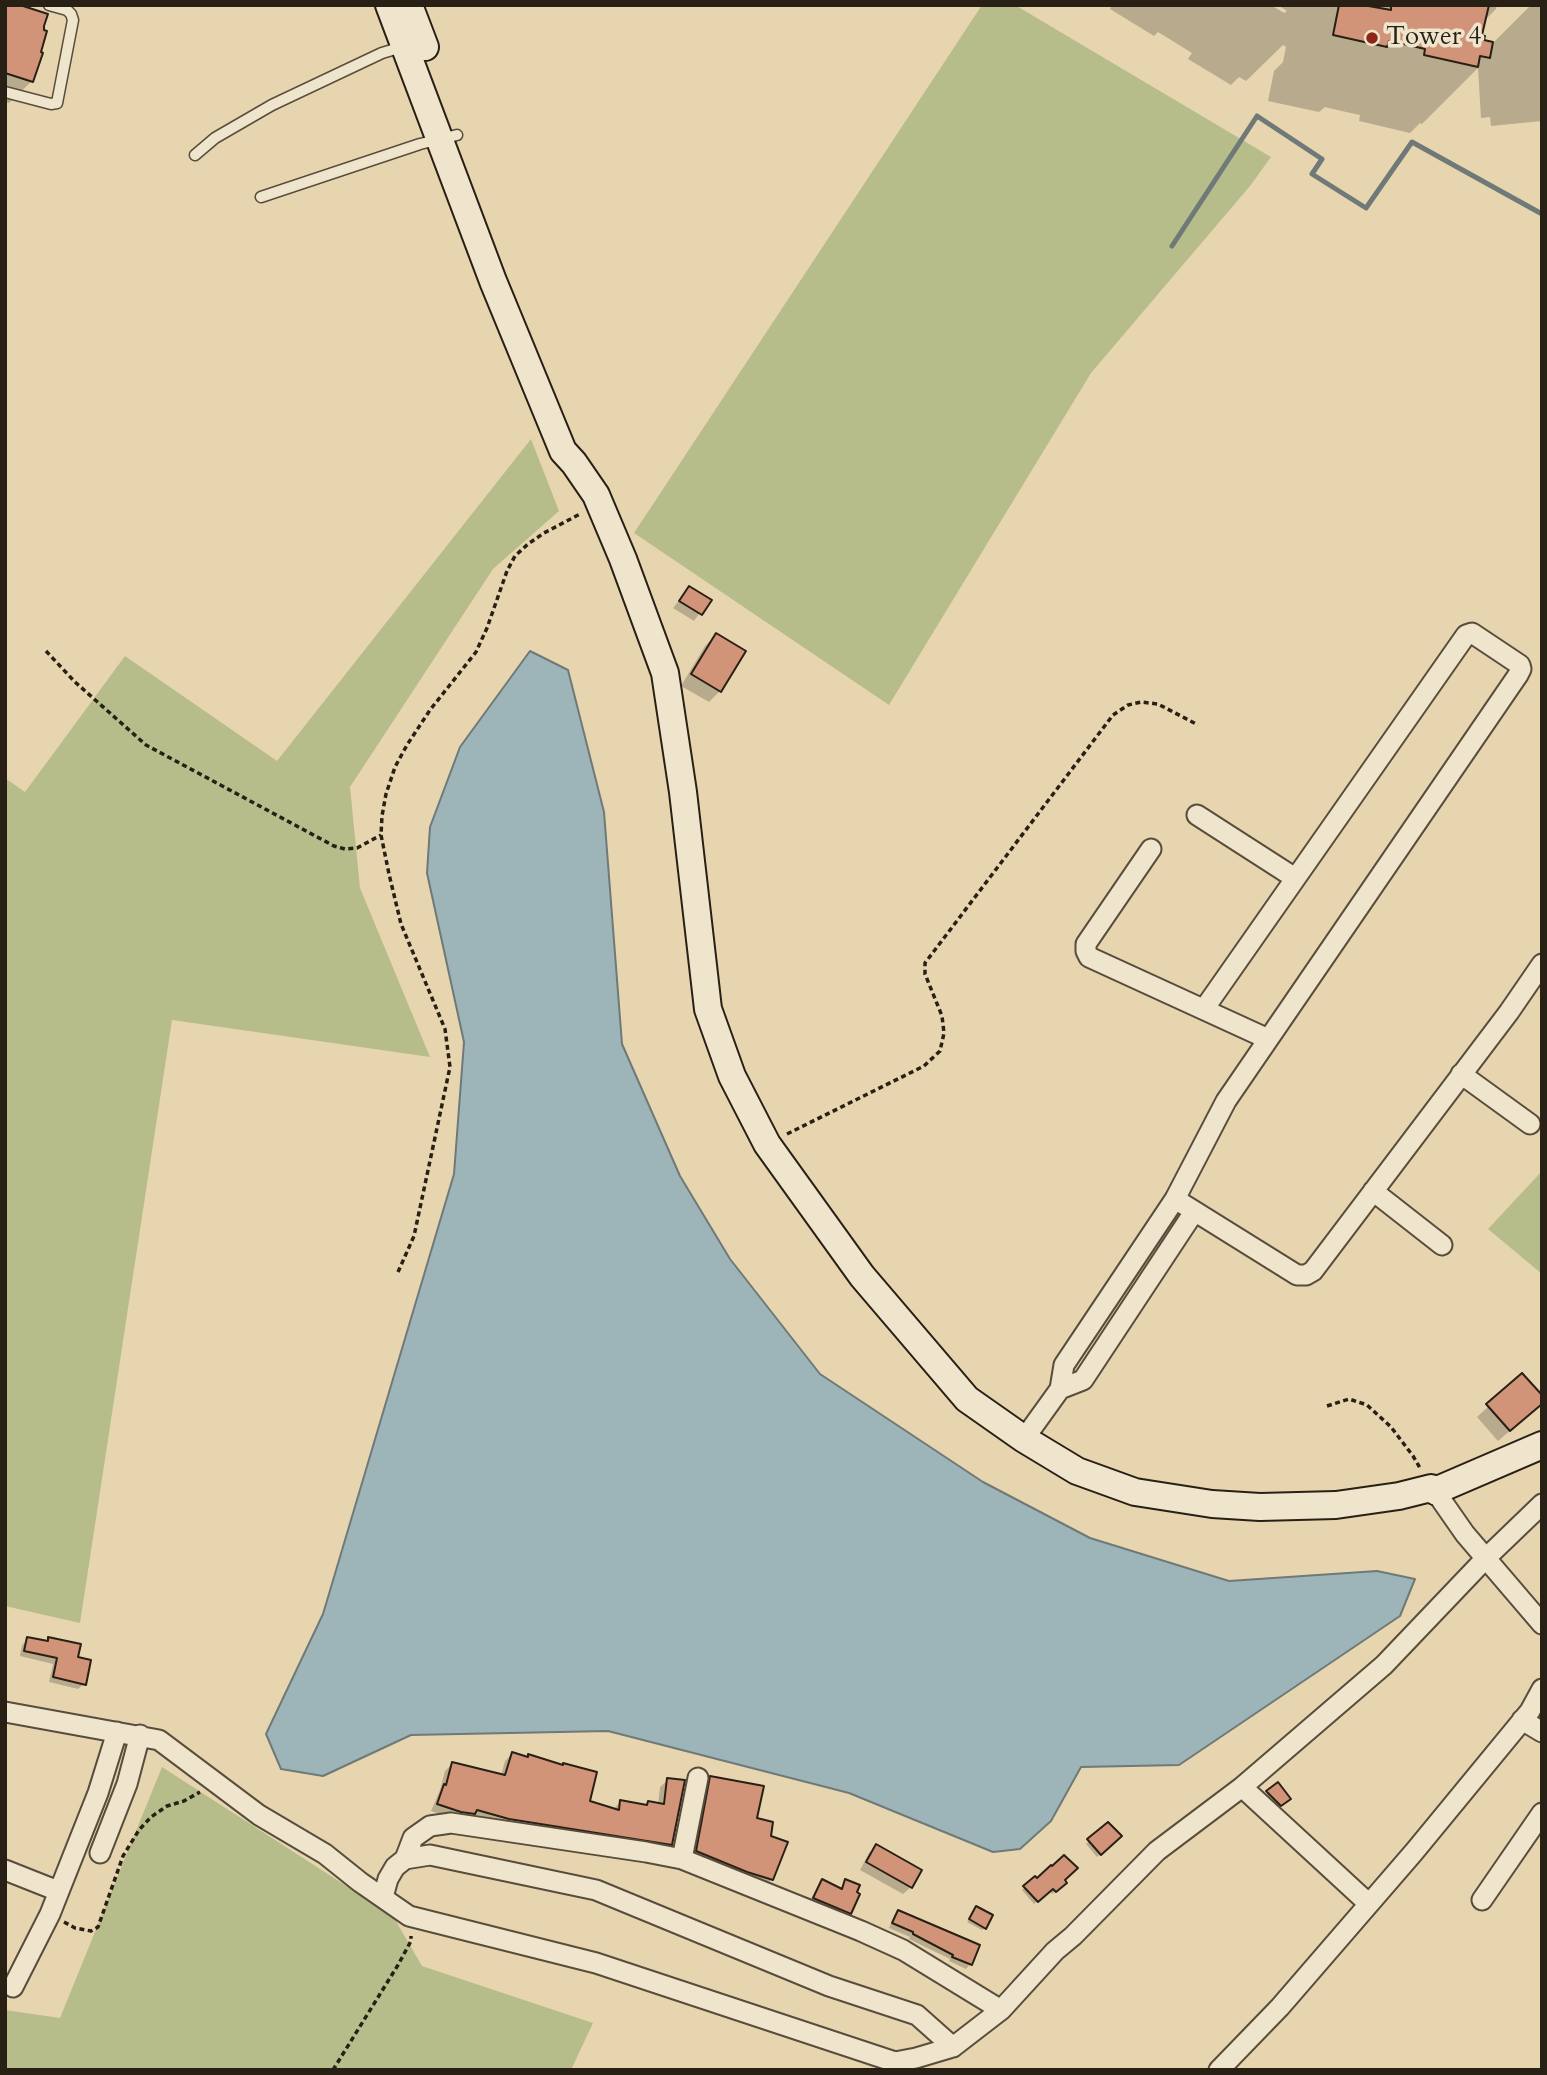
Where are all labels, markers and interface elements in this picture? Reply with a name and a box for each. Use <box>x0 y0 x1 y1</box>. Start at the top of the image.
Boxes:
place label: Tower 4 <box>1386 22 1482 54</box>
marker: Tower 4 <box>1364 30 1380 46</box>

